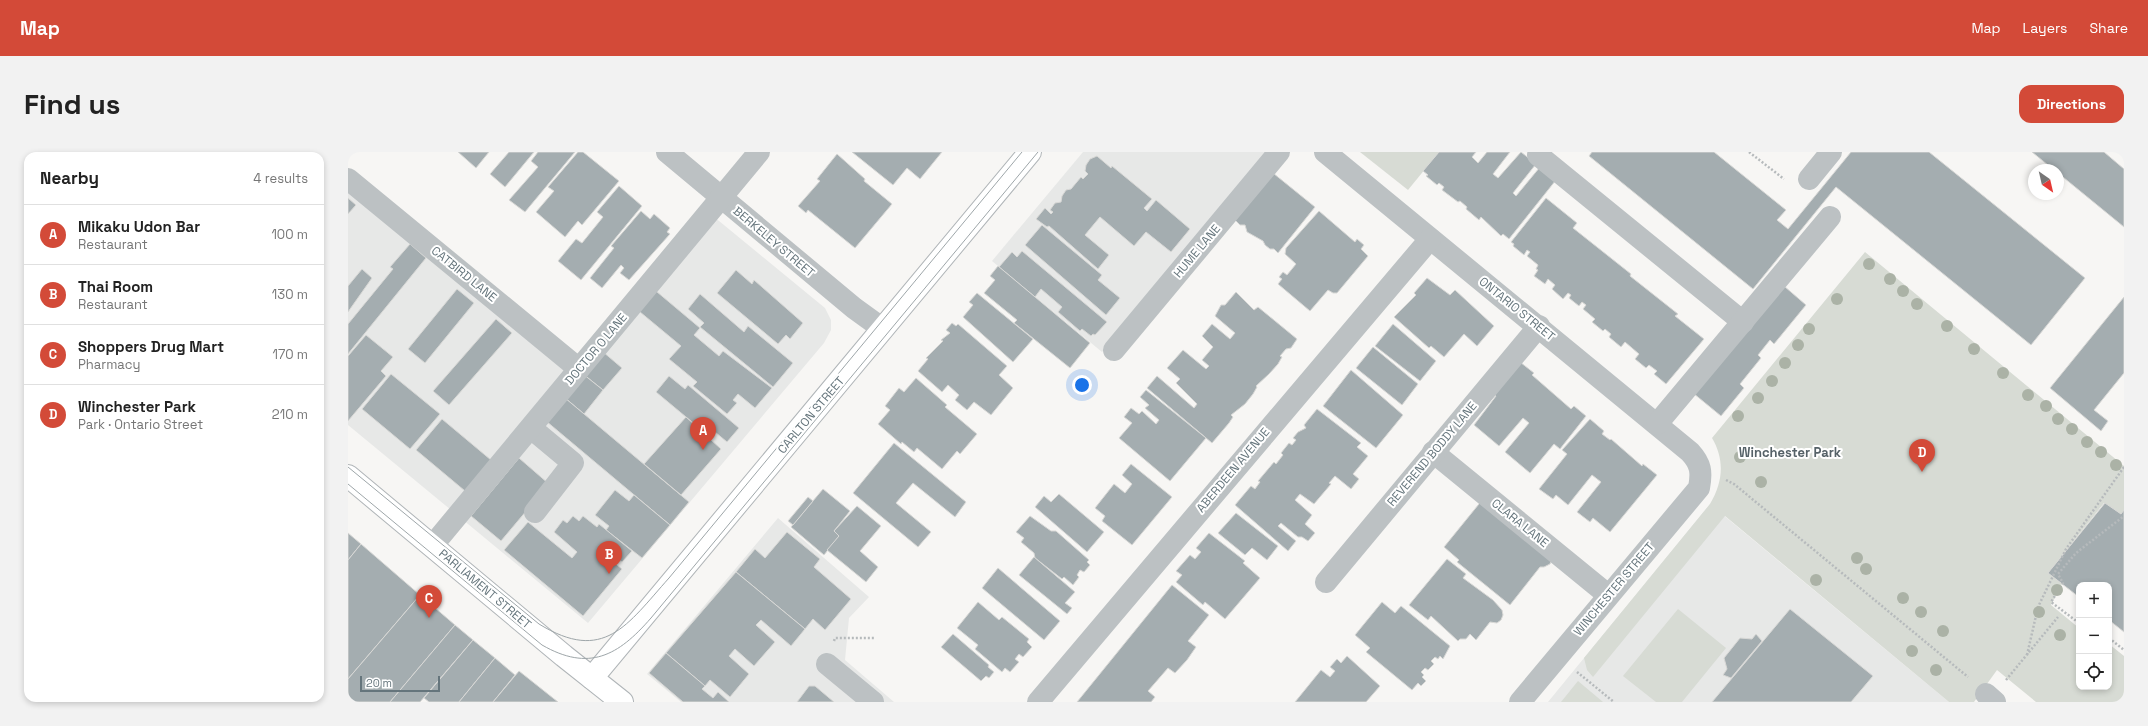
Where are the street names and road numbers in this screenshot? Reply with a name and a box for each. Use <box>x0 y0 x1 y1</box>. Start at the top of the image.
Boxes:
street label: BERKELEY STREET <box>730 203 818 281</box>
street label: HUME LANE <box>1170 221 1224 281</box>
street label: CATBIRD LANE <box>428 243 500 305</box>
street label: ONTARIO STREET <box>1476 273 1558 345</box>
street label: DOCTOR O LANE <box>561 310 631 388</box>
street label: CARLTON STREET <box>774 373 848 457</box>
street label: REVEREND BODDY LANE <box>1383 398 1481 510</box>
street label: ABERDEEN AVENUE <box>1193 424 1273 516</box>
street label: CLARA LANE <box>1488 495 1552 551</box>
street label: WINCHESTER STREET <box>1570 539 1658 639</box>
street label: PARLIAMENT STREET <box>435 546 535 632</box>

